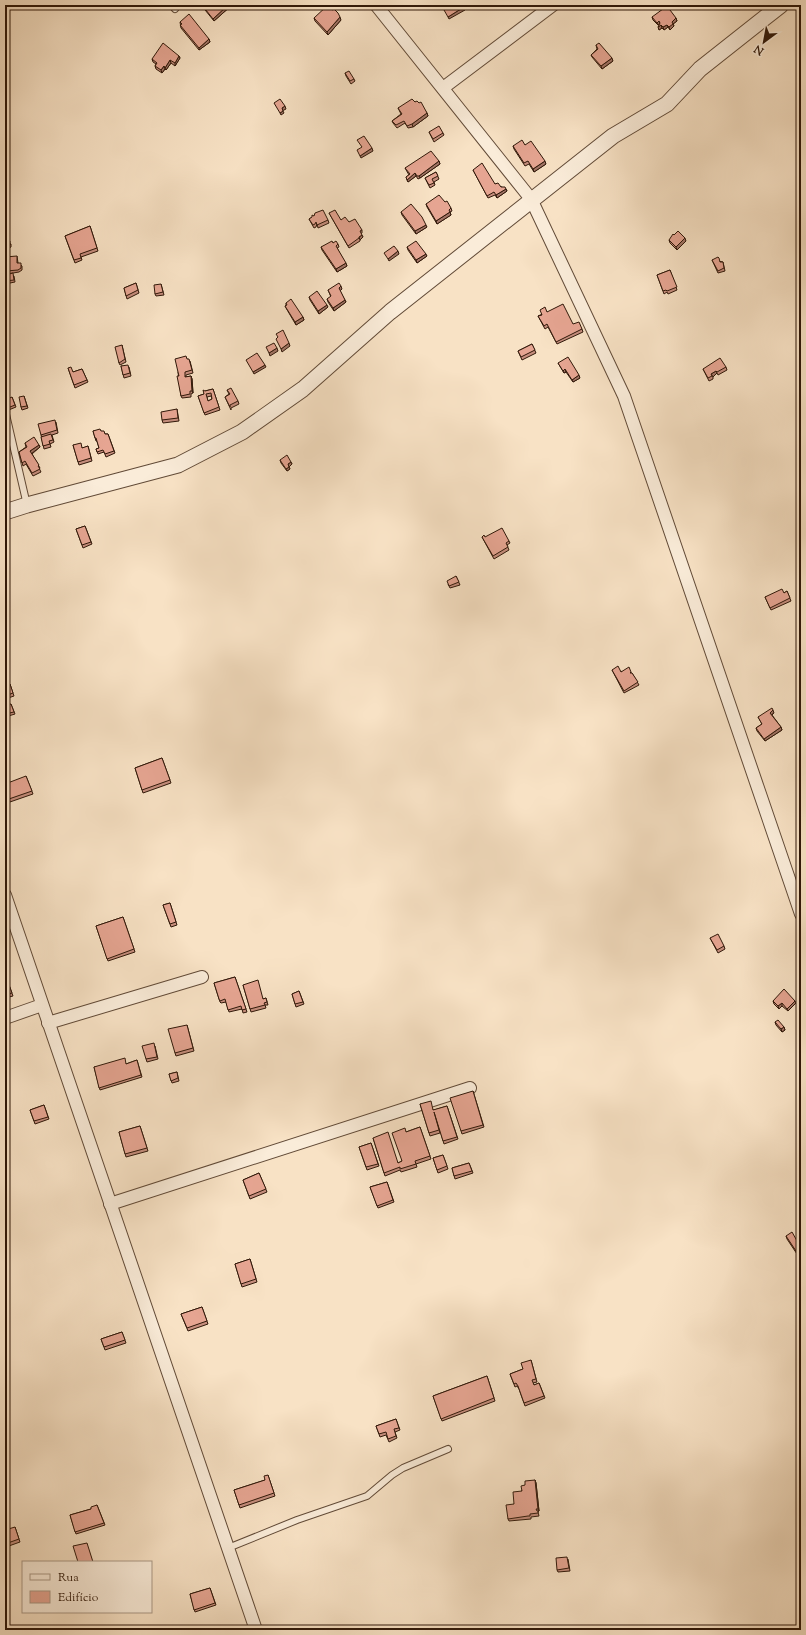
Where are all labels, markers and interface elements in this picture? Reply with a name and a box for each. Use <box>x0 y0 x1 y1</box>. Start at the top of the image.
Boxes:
north arrow <box>744 22 784 62</box>
text: N <box>751 40 768 59</box>
legend <box>22 1561 152 1613</box>
text: Rua <box>58 1569 79 1587</box>
text: Edifício <box>58 1589 99 1607</box>

